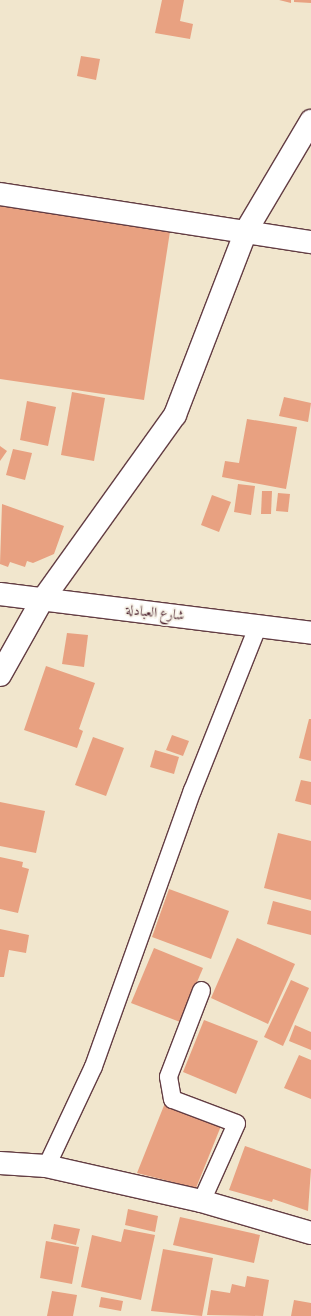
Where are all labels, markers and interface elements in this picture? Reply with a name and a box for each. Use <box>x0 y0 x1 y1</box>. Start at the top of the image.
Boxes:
street label: شارع العبادلة <box>125 602 185 624</box>

